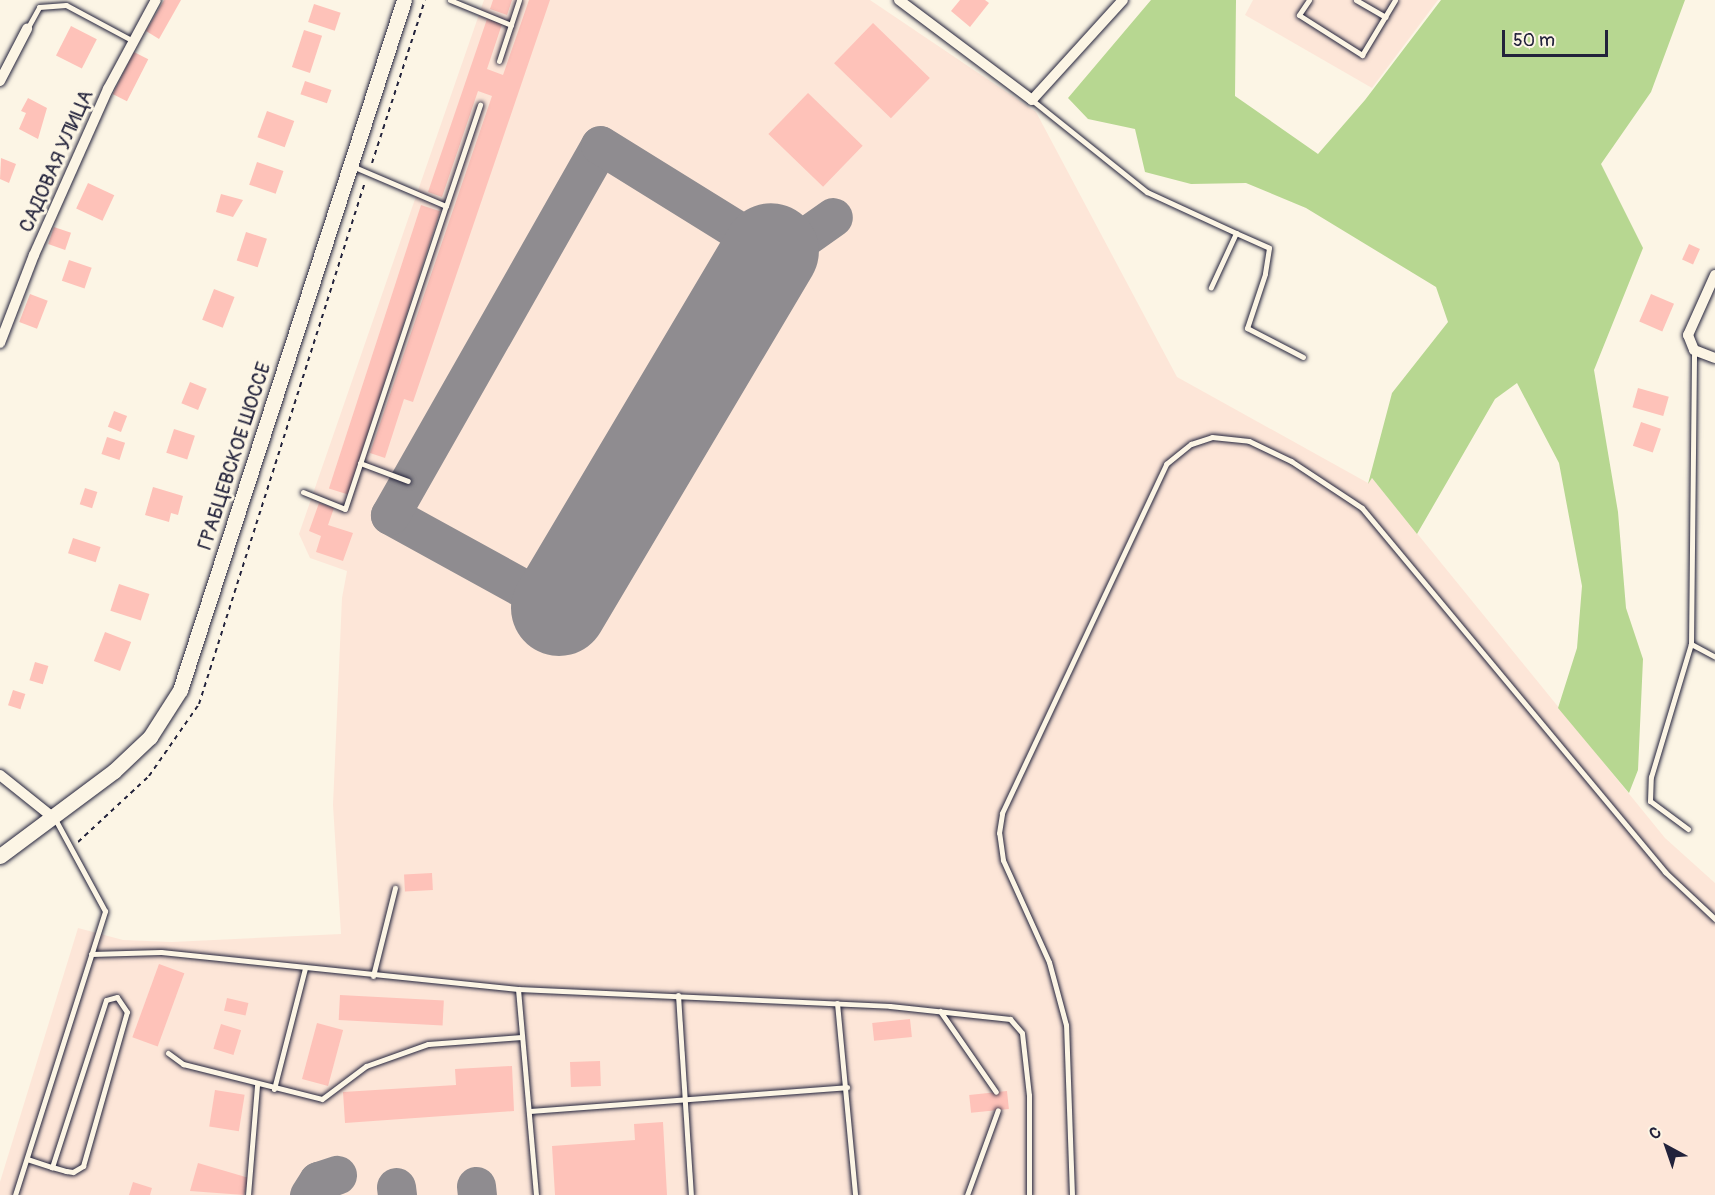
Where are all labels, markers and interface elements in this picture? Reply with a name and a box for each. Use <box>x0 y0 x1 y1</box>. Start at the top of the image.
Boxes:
scale bar <box>1505 18 1612 56</box>
text: 50 m <box>1513 29 1555 52</box>
street label: САДОВАЯ УЛИЦА <box>14 86 98 236</box>
street label: ГРАБЦЕВСКОЕ ШОССЕ <box>192 359 276 553</box>
north arrow <box>1637 1117 1697 1177</box>
text: С <box>1645 1122 1666 1144</box>

